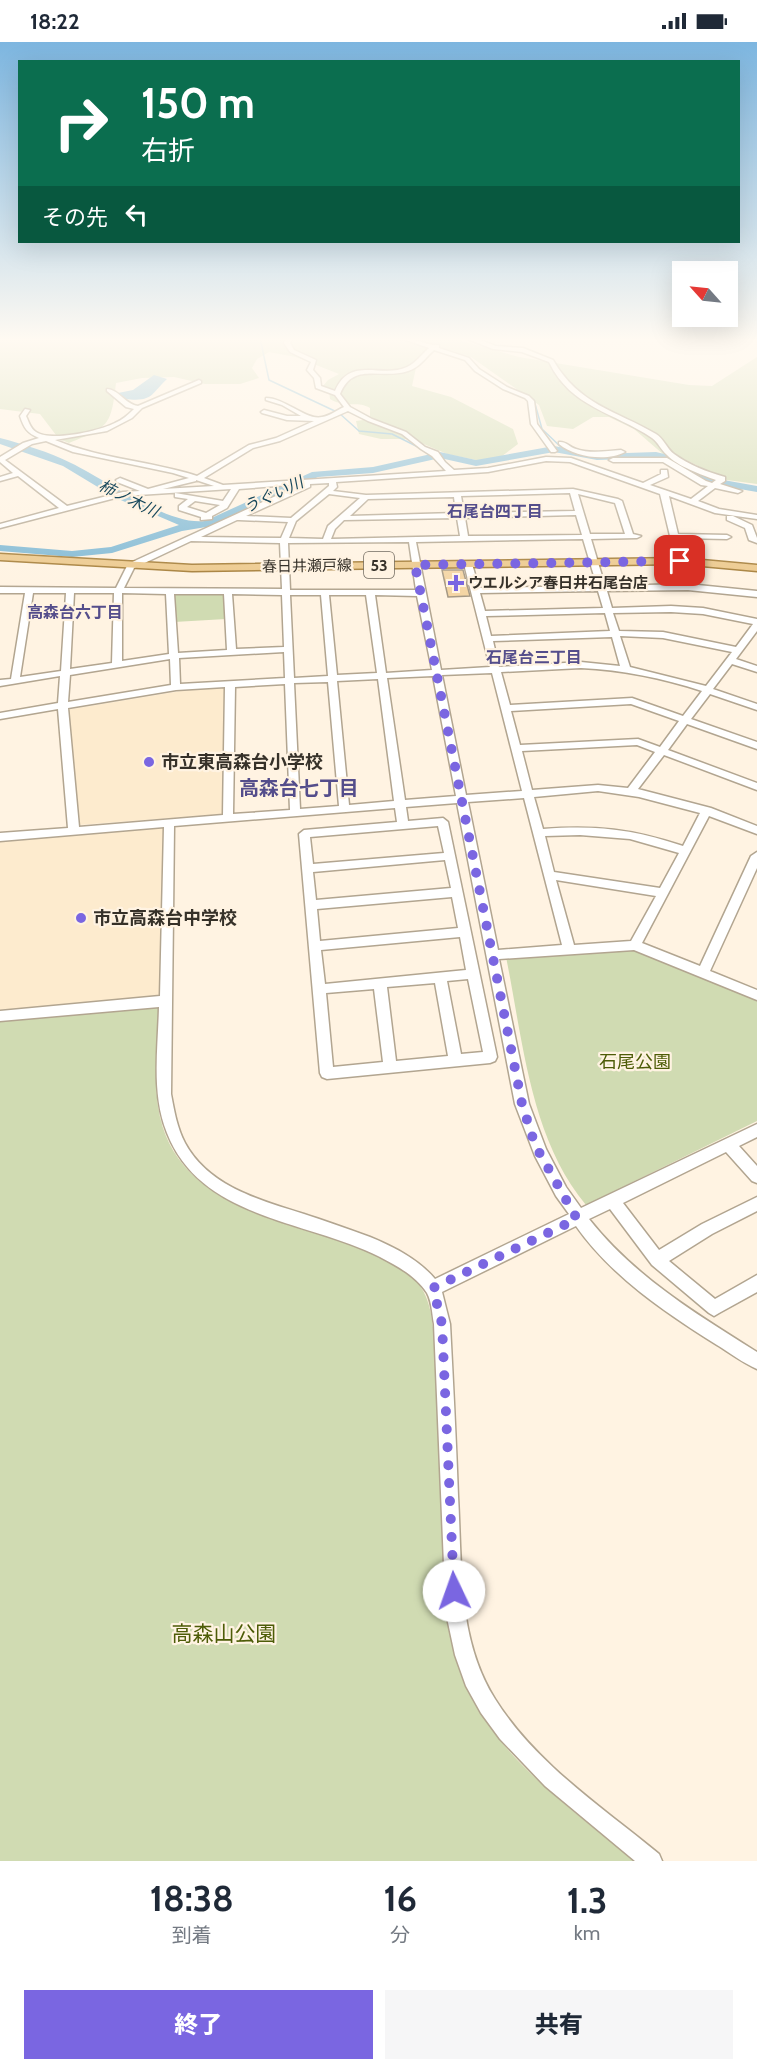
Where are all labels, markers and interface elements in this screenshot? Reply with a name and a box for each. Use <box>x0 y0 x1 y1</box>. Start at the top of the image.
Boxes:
text: 18:22 <box>30 8 80 35</box>
text: 150 m <box>141 77 255 129</box>
icon: right <box>42 84 120 162</box>
text: 右折 <box>141 134 195 167</box>
icon: left <box>120 198 153 231</box>
text: その先 <box>42 204 108 231</box>
north arrow <box>672 261 738 327</box>
map controls <box>672 261 738 327</box>
water label: うぐい川 <box>240 471 308 517</box>
water label: 柿ノ木川 <box>96 476 163 522</box>
district label: 石尾台四丁目 <box>447 502 543 521</box>
pin <box>654 535 705 586</box>
icon: arrive <box>663 544 696 577</box>
road number: 53 <box>364 552 394 578</box>
street label: 春日井瀬戸線 <box>262 556 352 576</box>
place label: ウエルシア春日井石尾台店 <box>468 574 648 592</box>
marker: ウエルシア春日井石尾台店 <box>449 576 463 590</box>
district label: 高森台六丁目 <box>27 603 123 622</box>
district label: 石尾台三丁目 <box>486 648 582 667</box>
place label: 市立東高森台小学校 <box>161 751 323 773</box>
marker: 市立東高森台小学校 <box>142 755 156 769</box>
district label: 高森台七丁目 <box>239 776 359 800</box>
place label: 市立高森台中学校 <box>93 907 237 929</box>
marker: 市立高森台中学校 <box>74 911 88 925</box>
park label: 石尾公園 <box>599 1051 671 1073</box>
position arrow <box>422 1559 486 1623</box>
park label: 高森山公園 <box>172 1621 277 1646</box>
text: 18:38 <box>150 1876 234 1920</box>
text: 16 <box>383 1876 417 1920</box>
text: 1.3 <box>567 1878 607 1922</box>
text: km <box>574 1921 600 1945</box>
text: 到着 <box>172 1923 212 1947</box>
text: 分 <box>390 1923 410 1947</box>
button: 終了 <box>24 1990 373 2059</box>
button: 共有 <box>385 1990 733 2059</box>

